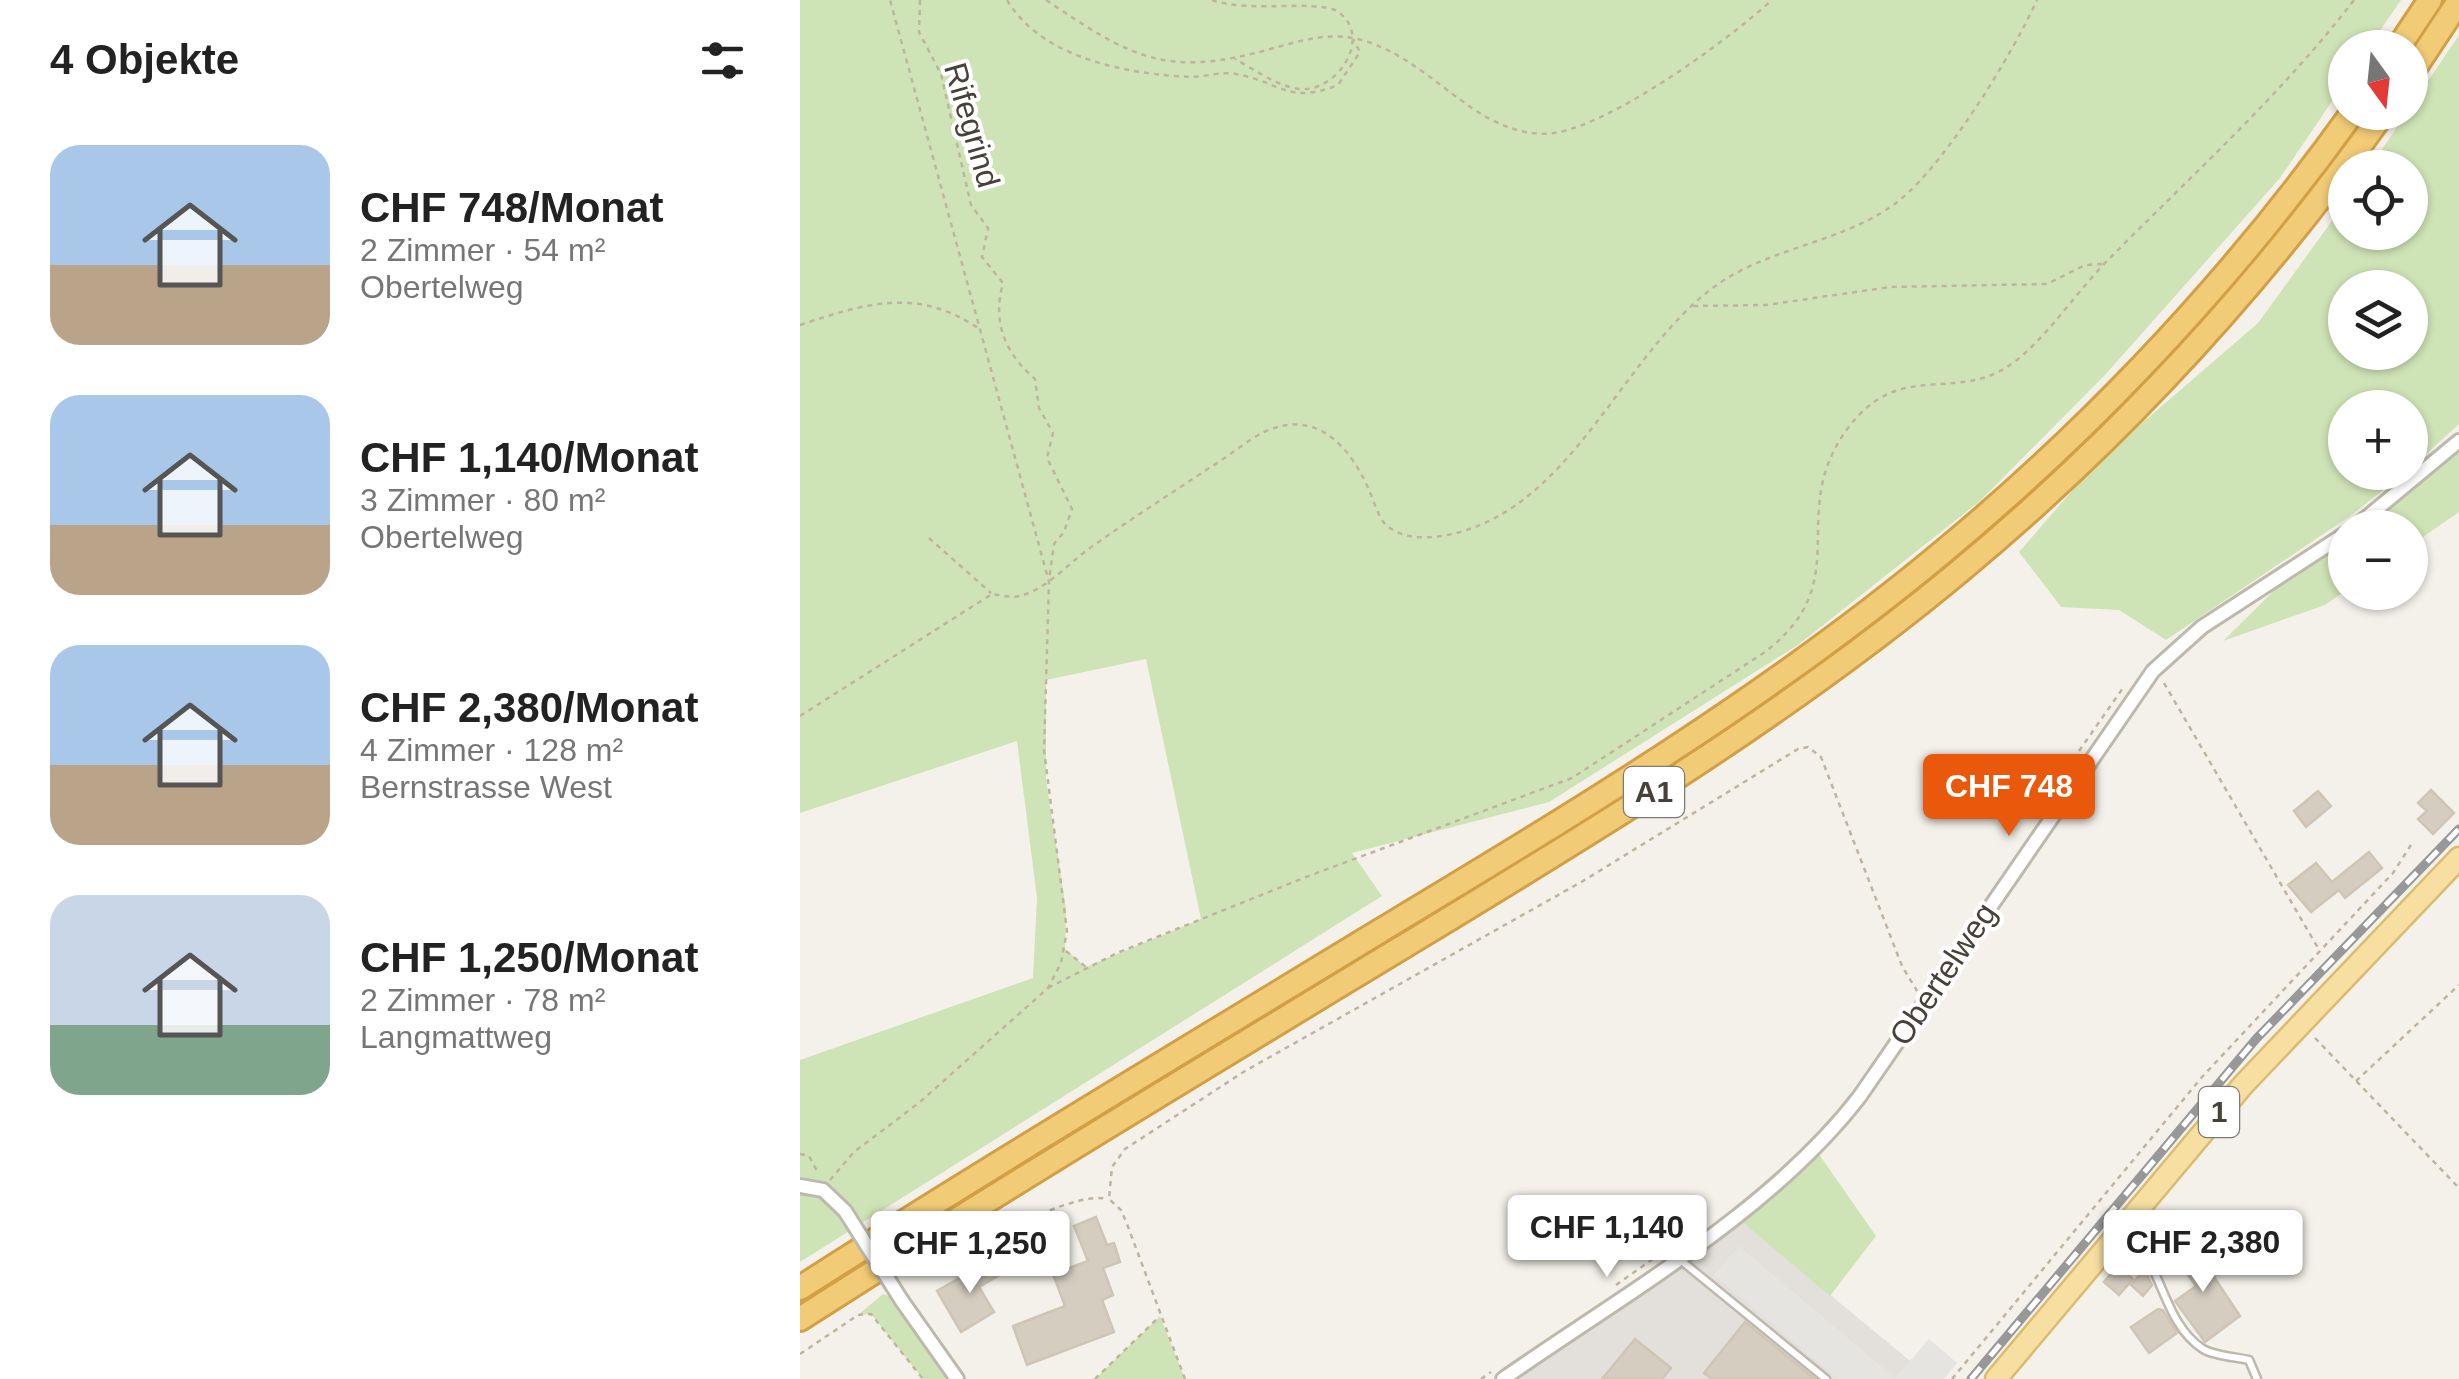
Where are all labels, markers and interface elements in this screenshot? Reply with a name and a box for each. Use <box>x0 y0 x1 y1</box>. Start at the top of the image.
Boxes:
north arrow <box>2328 30 2428 130</box>
map controls <box>2328 30 2428 610</box>
icon: filters <box>695 33 750 88</box>
text: 4 Objekte <box>50 36 239 83</box>
street label: Rifegrind <box>937 58 1007 192</box>
button: locate <box>2328 150 2428 250</box>
text: CHF 748/Monat <box>360 184 663 231</box>
icon: home <box>130 185 250 305</box>
text: 2 Zimmer · 54 m² <box>360 232 605 268</box>
text: Obertelweg <box>360 269 524 305</box>
button: layers <box>2328 270 2428 370</box>
button: + <box>2328 390 2428 490</box>
text: CHF 1,140/Monat <box>360 434 698 481</box>
icon: home <box>130 435 250 555</box>
text: 3 Zimmer · 80 m² <box>360 482 605 518</box>
button: − <box>2328 510 2428 610</box>
text: Obertelweg <box>360 519 524 555</box>
text: CHF 2,380/Monat <box>360 684 698 731</box>
icon: home <box>130 685 250 805</box>
text: 4 Zimmer · 128 m² <box>360 732 623 768</box>
pin: CHF 748 <box>1917 754 2101 839</box>
road number: A1 <box>1624 767 1684 817</box>
text: CHF 748 <box>1945 768 2073 804</box>
text: Bernstrasse West <box>360 769 612 805</box>
street label: Obertelweg <box>1882 896 2004 1052</box>
text: CHF 1,250/Monat <box>360 934 698 981</box>
icon: home <box>130 935 250 1055</box>
text: 2 Zimmer · 78 m² <box>360 982 605 1018</box>
text: Langmattweg <box>360 1019 552 1055</box>
road number: 1 <box>2199 1087 2239 1137</box>
pin: CHF 1,140 <box>1493 1195 1721 1280</box>
text: CHF 1,140 <box>1530 1209 1684 1245</box>
pin: CHF 2,380 <box>2089 1210 2317 1295</box>
pin: CHF 1,250 <box>856 1211 1084 1296</box>
text: CHF 2,380 <box>2126 1224 2280 1260</box>
text: CHF 1,250 <box>893 1225 1047 1261</box>

